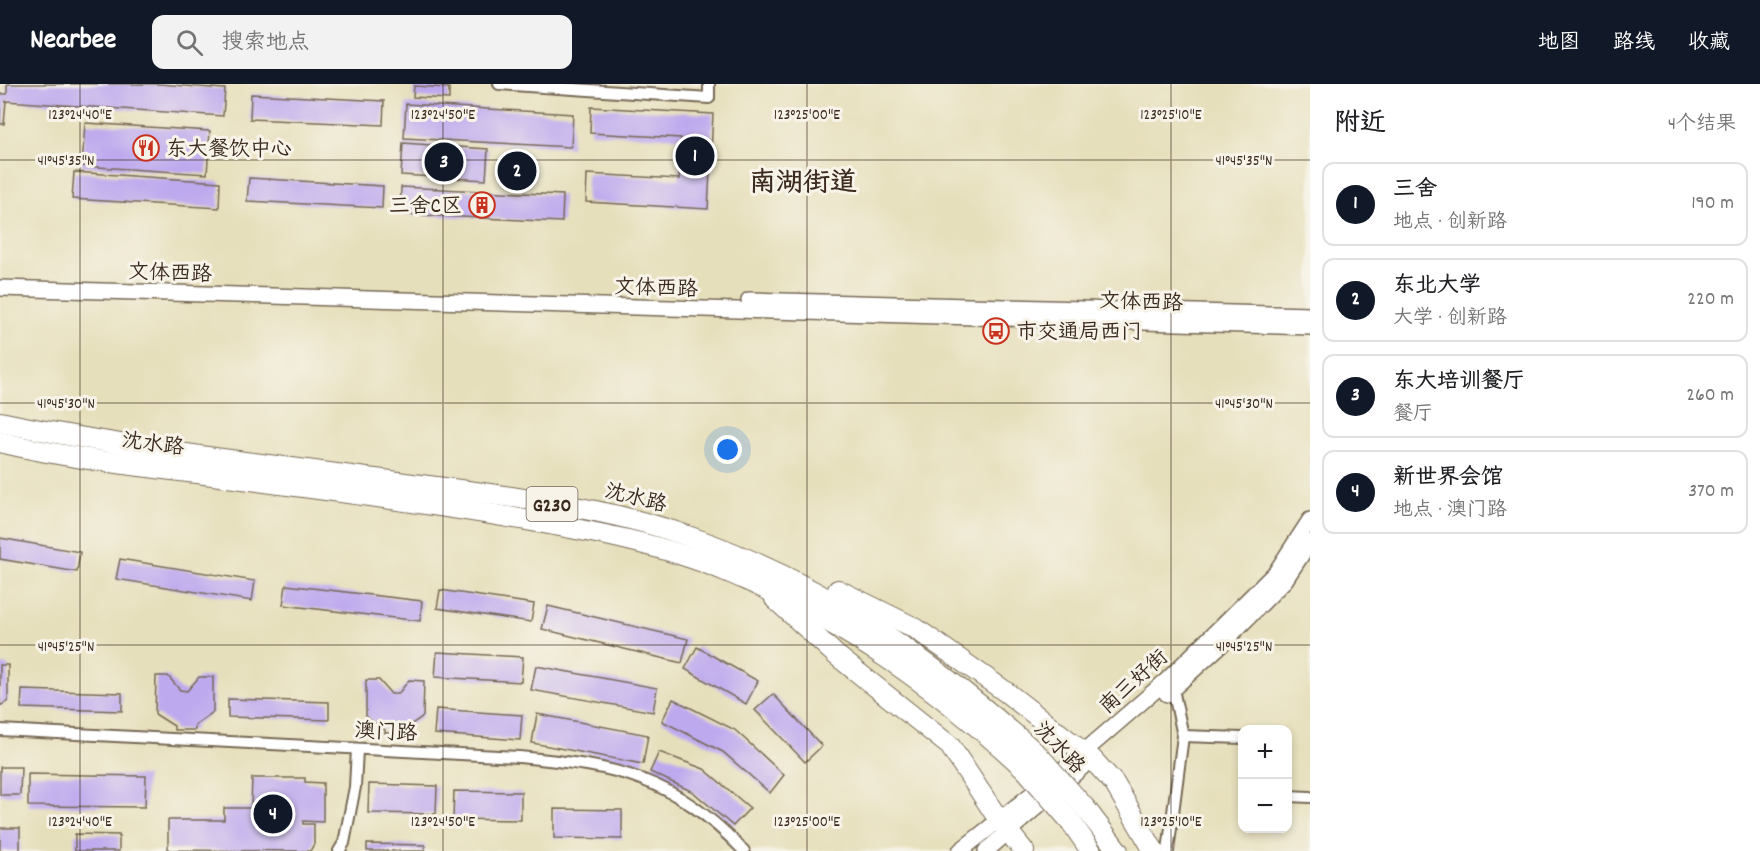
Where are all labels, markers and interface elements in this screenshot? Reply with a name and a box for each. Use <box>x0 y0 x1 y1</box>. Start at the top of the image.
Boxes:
search box <box>152 15 572 69</box>
text: Nearbee <box>30 22 116 62</box>
icon: search <box>173 26 206 59</box>
text: 搜索地点 <box>221 28 309 59</box>
text: 地图 <box>1538 29 1580 59</box>
text: 路线 <box>1613 29 1655 59</box>
text: 收藏 <box>1688 29 1730 59</box>
text: 123°24'40"E <box>48 105 112 127</box>
text: 123°24'50"E <box>411 105 475 127</box>
text: 123°25'00"E <box>774 105 840 127</box>
text: 123°25'10"E <box>1140 105 1202 127</box>
text: 附近 <box>1334 106 1386 143</box>
text: 4个结果 <box>1668 111 1736 139</box>
restaurant icon: 东大餐饮中心 <box>131 133 161 163</box>
pin: 1 <box>676 134 714 178</box>
place label: 东大餐饮中心 <box>166 136 292 166</box>
pin: 3 <box>424 140 464 184</box>
pin: 2 <box>498 148 536 194</box>
text: 41°45'35"N <box>38 151 94 173</box>
text: 41°45'35"N <box>1216 151 1272 173</box>
district label: 南湖街道 <box>749 165 857 204</box>
text: 三舍 <box>1393 175 1437 206</box>
building icon: 三舍C区 <box>467 190 497 220</box>
text: 1 <box>1353 190 1358 218</box>
text: 190 m <box>1691 190 1734 218</box>
place label: 三舍C区 <box>389 193 462 223</box>
text: 地点 · 创新路 <box>1393 209 1507 237</box>
street label: 文体西路 <box>127 259 212 291</box>
text: 东北大学 <box>1393 271 1481 302</box>
street label: 文体西路 <box>613 274 698 306</box>
text: 2 <box>1351 286 1360 314</box>
text: 220 m <box>1687 286 1734 314</box>
street label: 文体西路 <box>1098 288 1183 320</box>
text: 大学 · 创新路 <box>1393 305 1507 333</box>
bus stop icon: 市交通局西门 <box>981 316 1011 346</box>
place label: 市交通局西门 <box>1016 319 1142 349</box>
text: 东大培训餐厅 <box>1393 367 1525 398</box>
text: 3 <box>1351 382 1360 410</box>
text: 260 m <box>1686 382 1734 410</box>
text: 41°45'30"N <box>37 394 95 416</box>
text: 41°45'30"N <box>1215 394 1273 416</box>
text: 餐厅 <box>1393 401 1433 429</box>
street label: 沈水路 <box>120 427 186 465</box>
your location <box>713 435 742 464</box>
text: 新世界会馆 <box>1393 463 1503 494</box>
street label: 沈水路 <box>601 478 669 522</box>
text: 4 <box>1351 478 1360 506</box>
text: 370 m <box>1688 478 1734 506</box>
road number: G230 <box>526 487 578 521</box>
text: 地点 · 澳门路 <box>1393 497 1507 525</box>
text: 41°45'25"N <box>38 637 94 659</box>
text: 41°45'25"N <box>1216 637 1272 659</box>
street label: 南三好街 <box>1094 644 1176 722</box>
street label: 沈水路 <box>1025 716 1091 782</box>
street label: 澳门路 <box>354 717 418 751</box>
map controls <box>1238 725 1292 833</box>
button: + <box>1238 725 1292 779</box>
button: − <box>1238 779 1292 833</box>
pin: 4 <box>254 792 292 836</box>
text: 123°24'40"E <box>48 812 112 834</box>
text: 123°24'50"E <box>411 812 475 834</box>
text: 123°25'00"E <box>774 812 840 834</box>
text: 123°25'10"E <box>1140 812 1202 834</box>

